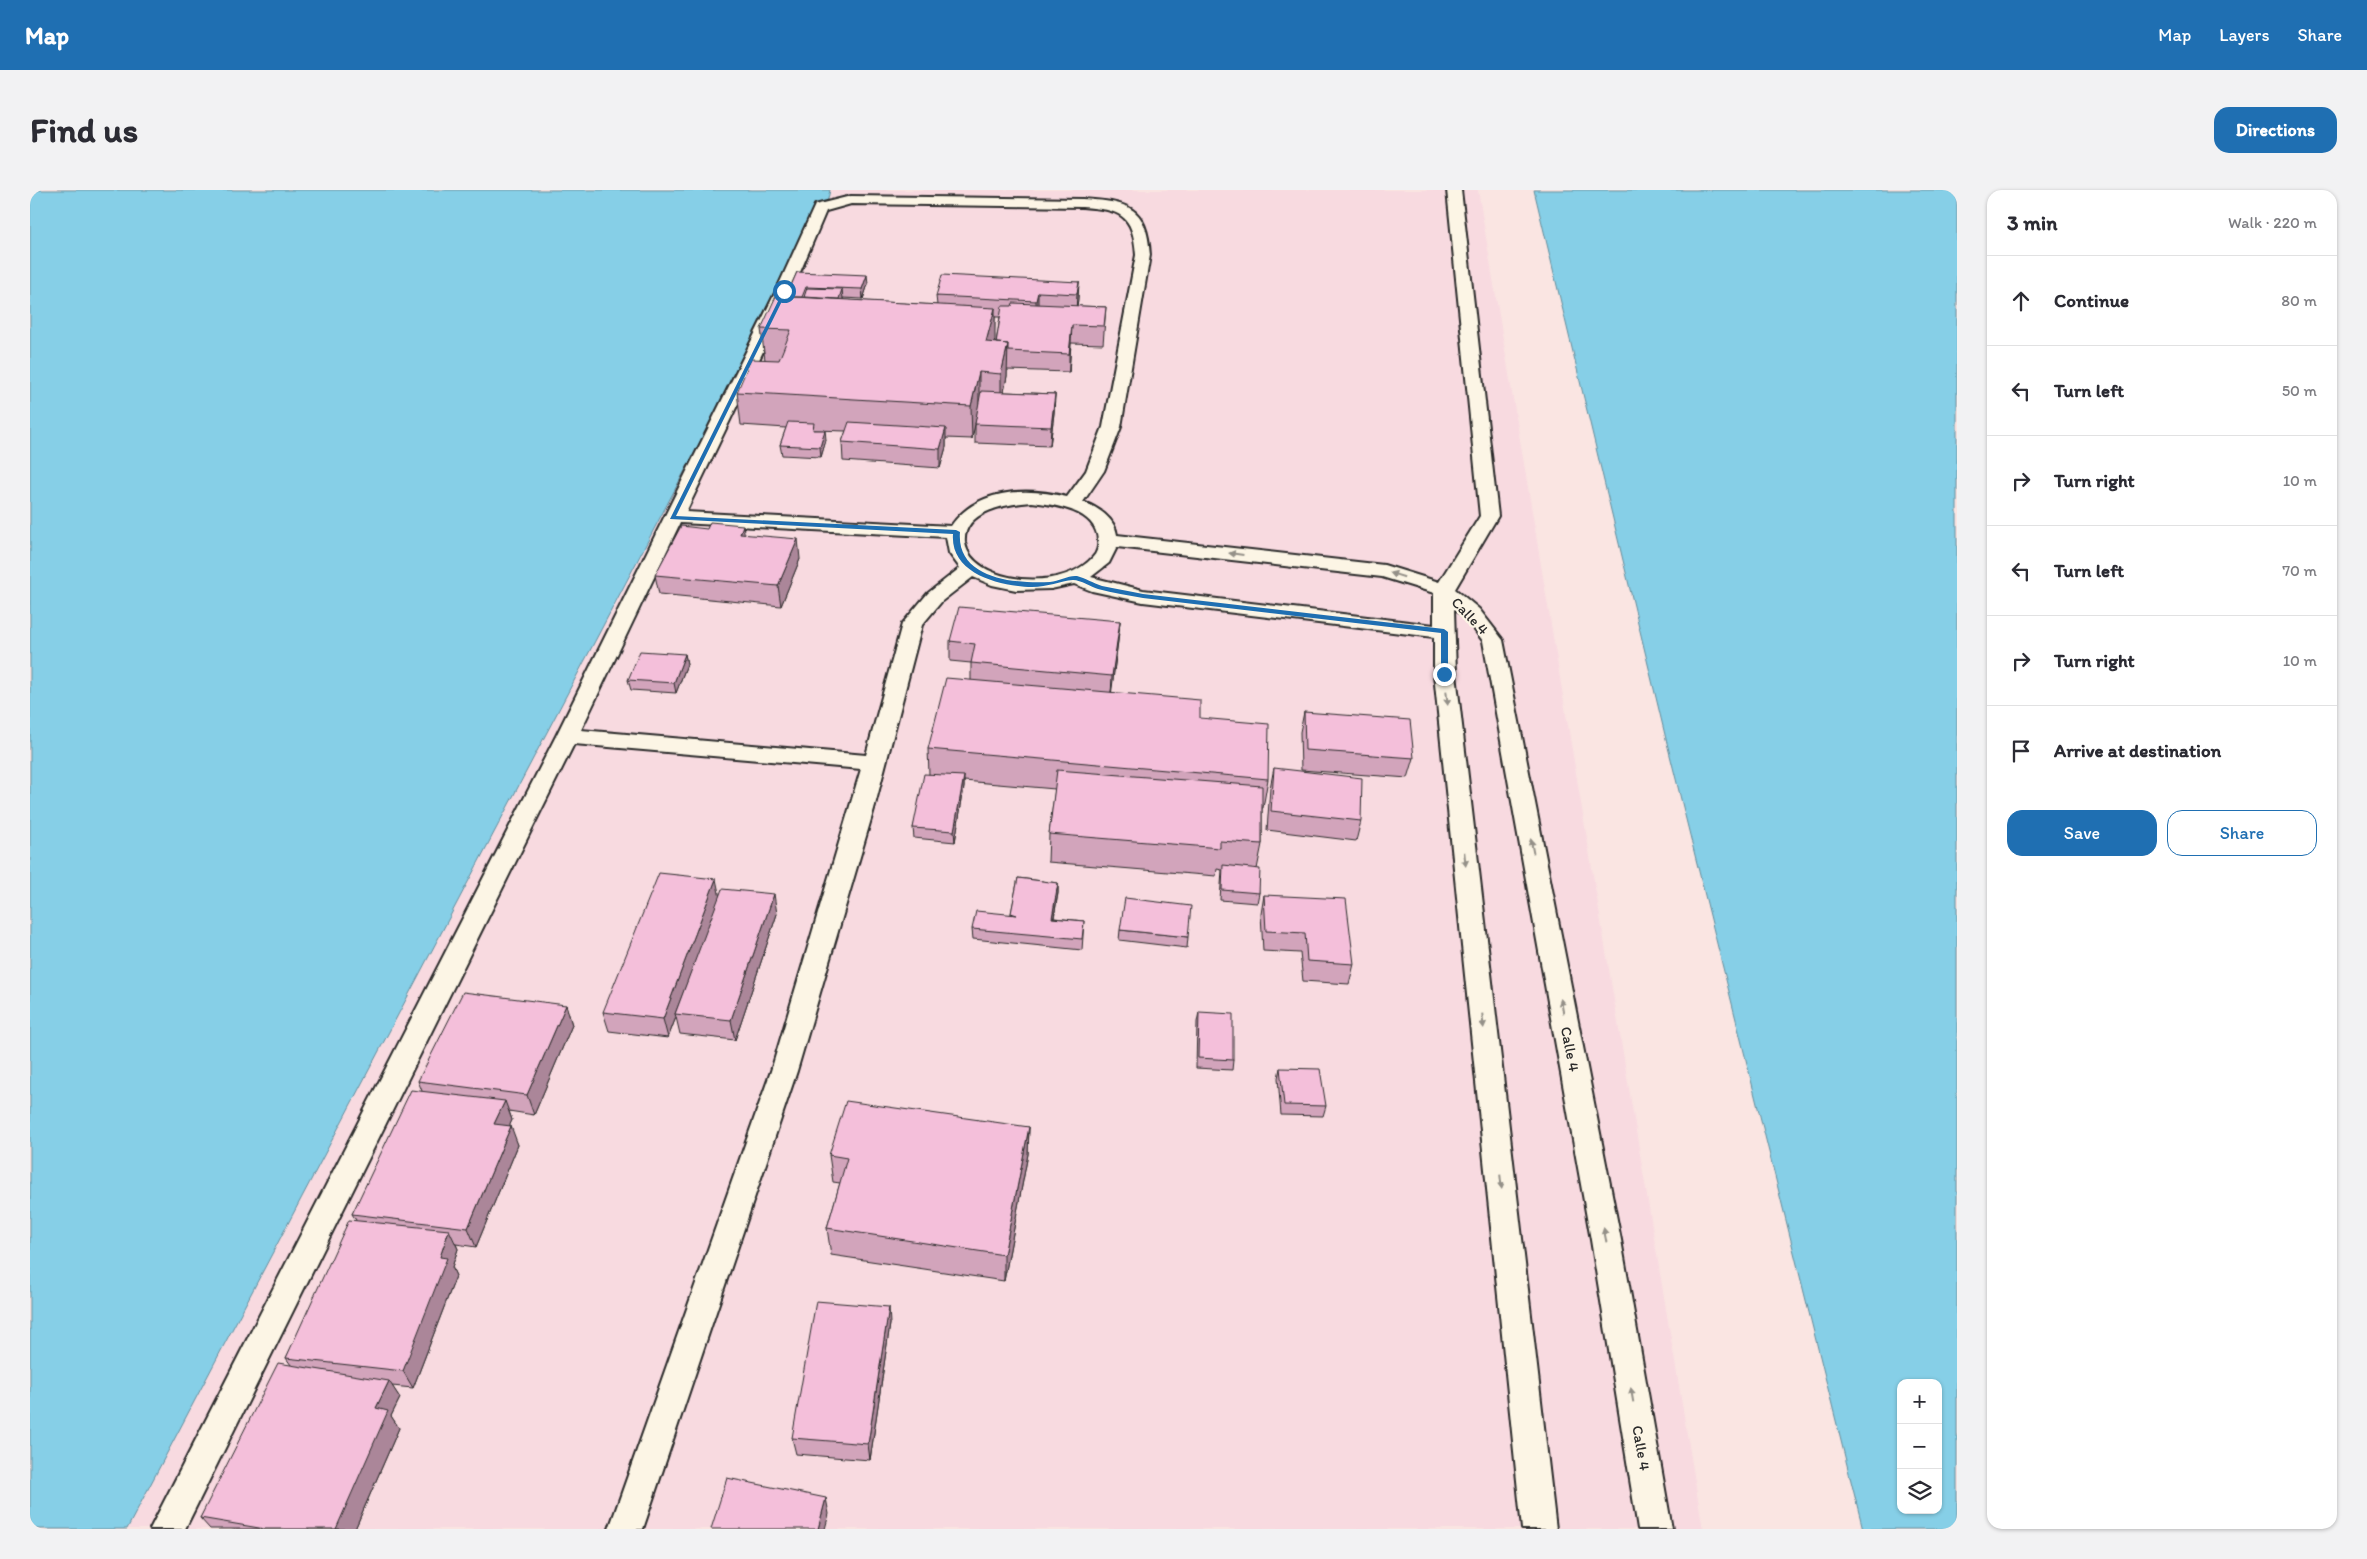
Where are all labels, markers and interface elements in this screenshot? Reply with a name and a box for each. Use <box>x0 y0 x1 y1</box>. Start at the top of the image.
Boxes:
text: Map <box>25 21 69 50</box>
text: Map <box>2158 24 2191 46</box>
text: Layers <box>2219 24 2269 46</box>
text: Share <box>2297 24 2342 46</box>
button: Directions <box>2214 107 2337 153</box>
text: Find us <box>30 109 138 151</box>
text: 3 min <box>2007 210 2057 235</box>
text: Walk · 220 m <box>2228 213 2317 232</box>
route start <box>773 280 796 303</box>
icon: ahead <box>2007 287 2035 315</box>
text: Continue <box>2054 289 2129 312</box>
text: 80 m <box>2281 291 2317 310</box>
icon: left <box>2007 377 2035 405</box>
text: Turn left <box>2054 379 2124 402</box>
text: 50 m <box>2282 381 2317 400</box>
icon: right <box>2007 467 2035 495</box>
text: Turn right <box>2054 469 2135 492</box>
text: 10 m <box>2283 471 2317 490</box>
one-way arrow <box>1228 550 1244 558</box>
icon: left <box>2007 557 2035 585</box>
text: Turn left <box>2054 559 2124 582</box>
text: 70 m <box>2282 561 2317 580</box>
one-way arrow <box>1390 571 1405 579</box>
street label: Calle 4 <box>1448 593 1492 639</box>
icon: right <box>2007 647 2035 675</box>
text: Turn right <box>2054 649 2135 672</box>
text: 10 m <box>2283 651 2317 670</box>
route end <box>1433 663 1456 686</box>
one-way arrow <box>1443 690 1451 706</box>
icon: arrive <box>2007 737 2035 765</box>
text: Arrive at destination <box>2054 739 2221 762</box>
button: Save <box>2007 810 2157 856</box>
button: Share <box>2167 810 2317 856</box>
one-way arrow <box>1527 838 1535 854</box>
one-way arrow <box>1461 852 1469 868</box>
one-way arrow <box>1557 998 1565 1014</box>
one-way arrow <box>1479 1013 1487 1029</box>
street label: Calle 4 <box>1557 1025 1583 1073</box>
one-way arrow <box>1497 1175 1505 1191</box>
one-way arrow <box>1601 1227 1609 1242</box>
map controls <box>1897 1379 1942 1514</box>
button: + <box>1897 1379 1942 1424</box>
one-way arrow <box>1628 1386 1636 1402</box>
street label: Calle 4 <box>1628 1424 1654 1472</box>
button: − <box>1897 1424 1942 1469</box>
button: layers <box>1897 1469 1942 1514</box>

